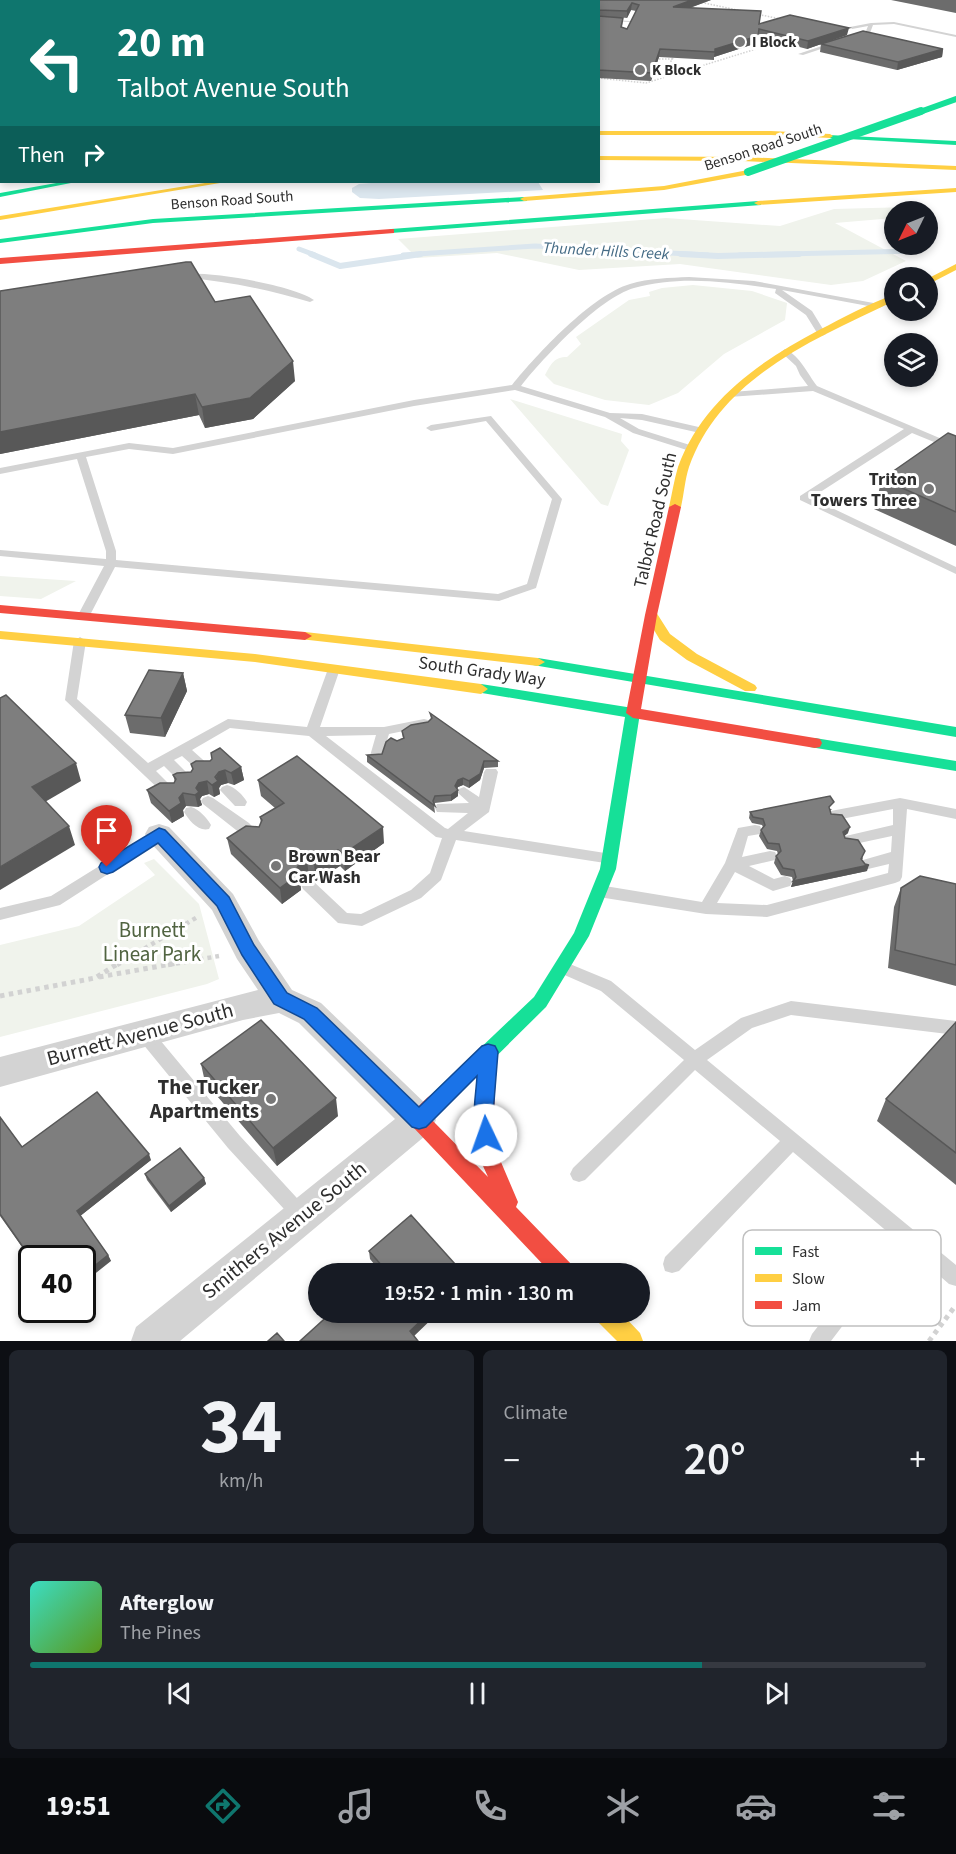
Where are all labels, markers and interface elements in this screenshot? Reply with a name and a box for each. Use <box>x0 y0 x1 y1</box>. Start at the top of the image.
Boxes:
text: 20 m <box>117 13 206 73</box>
icon: left <box>18 24 96 102</box>
place label: I Block <box>752 32 797 53</box>
marker: I Block <box>733 35 747 49</box>
place label: K Block <box>652 60 702 81</box>
marker: K Block <box>633 63 647 77</box>
text: Talbot Avenue South <box>117 69 350 108</box>
street label: Benson Road South <box>702 119 825 176</box>
icon: right <box>77 138 110 171</box>
text: Then <box>18 139 65 171</box>
street label: Benson Road South <box>170 186 294 215</box>
north arrow <box>884 201 938 255</box>
map controls <box>884 201 938 387</box>
water label: Thunder Hills Creek <box>542 237 670 265</box>
button: search <box>884 267 938 321</box>
button: layers <box>884 333 938 387</box>
street label: Talbot Road South <box>628 450 683 590</box>
place label: Triton Towers Three <box>811 467 917 513</box>
marker: Triton Towers Three <box>922 482 936 496</box>
street label: South Grady Way <box>417 650 548 693</box>
pin <box>81 805 132 867</box>
icon: arrive <box>90 814 123 847</box>
place label: Brown Bear Car Wash <box>288 844 381 890</box>
marker: Brown Bear Car Wash <box>269 859 283 873</box>
park label: Burnett Linear Park <box>103 915 202 969</box>
street label: Burnett Avenue South <box>43 995 237 1073</box>
place label: The Tucker Apartments <box>149 1072 260 1126</box>
marker: The Tucker Apartments <box>264 1092 278 1106</box>
position arrow <box>454 1103 518 1167</box>
street label: Smithers Avenue South <box>195 1154 373 1306</box>
legend <box>743 1230 941 1326</box>
text: Fast <box>792 1241 820 1263</box>
speed limit sign: 40 <box>18 1245 96 1323</box>
text: Slow <box>792 1268 825 1290</box>
text: 19:52 · 1 min · 130 m <box>384 1277 574 1309</box>
text: Jam <box>792 1295 821 1317</box>
text: 34 <box>200 1372 282 1483</box>
text: Climate <box>504 1399 568 1427</box>
text: 20° <box>684 1428 746 1492</box>
text: − <box>504 1437 520 1484</box>
text: + <box>910 1437 926 1484</box>
text: km/h <box>219 1467 263 1495</box>
text: Afterglow <box>120 1587 214 1619</box>
text: The Pines <box>120 1619 201 1647</box>
icon: previous <box>163 1677 196 1710</box>
icon: pause <box>461 1677 494 1710</box>
icon: next <box>760 1677 793 1710</box>
icon: directions <box>202 1785 244 1827</box>
icon: music <box>335 1785 377 1827</box>
icon: phone <box>469 1785 511 1827</box>
icon: climate <box>602 1785 644 1827</box>
icon: car <box>735 1785 777 1827</box>
icon: filters <box>868 1785 910 1827</box>
text: 19:51 <box>46 1787 111 1826</box>

